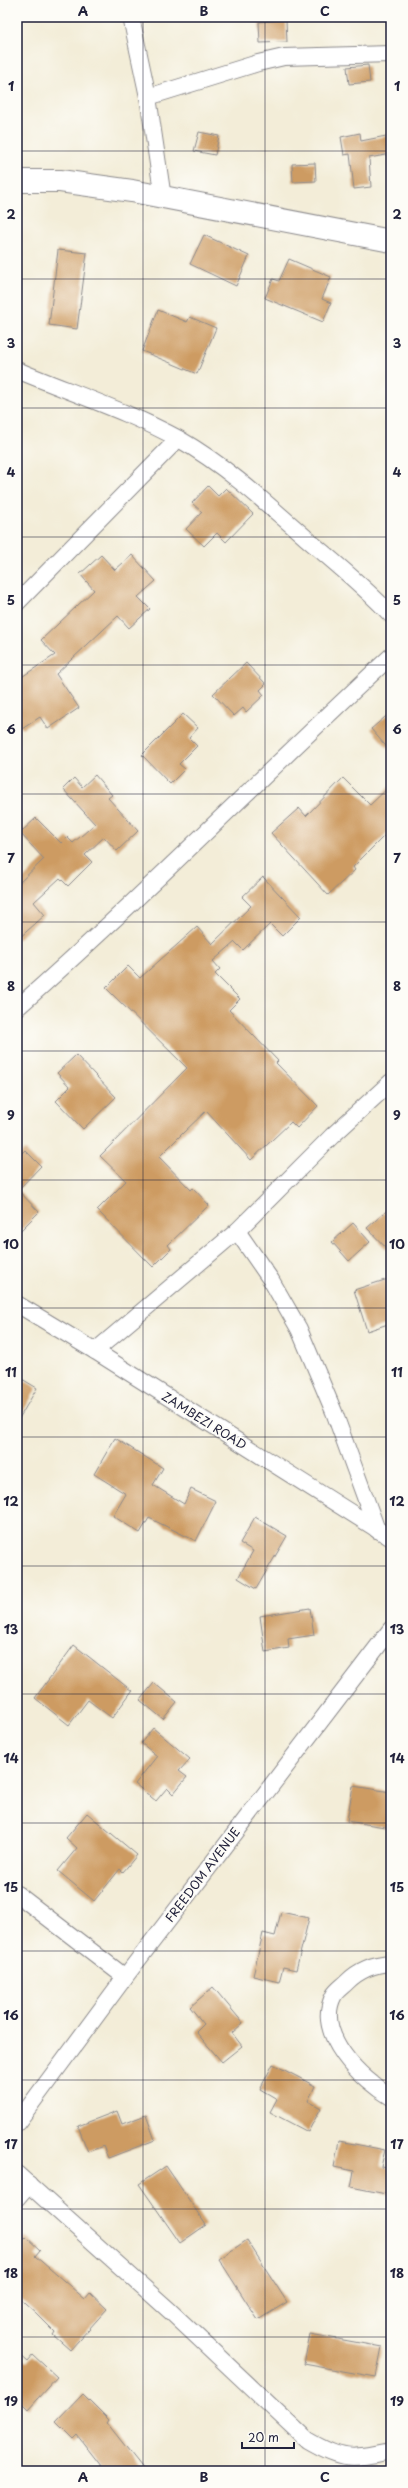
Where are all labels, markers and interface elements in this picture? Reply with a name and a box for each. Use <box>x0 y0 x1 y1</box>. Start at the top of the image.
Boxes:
text: A <box>78 1 88 20</box>
text: B <box>200 1 209 20</box>
text: C <box>320 1 330 20</box>
text: 1 <box>8 76 14 95</box>
text: 1 <box>394 76 400 95</box>
text: 2 <box>6 204 16 223</box>
text: 2 <box>392 204 402 223</box>
text: 3 <box>7 333 16 352</box>
text: 3 <box>393 333 402 352</box>
text: 4 <box>7 462 16 481</box>
text: 4 <box>393 462 402 481</box>
text: 5 <box>7 590 15 609</box>
text: 5 <box>393 590 401 609</box>
text: 6 <box>6 719 16 738</box>
text: 6 <box>392 719 402 738</box>
text: 7 <box>7 848 15 867</box>
text: 7 <box>393 848 401 867</box>
text: 8 <box>7 976 15 995</box>
text: 8 <box>393 976 401 995</box>
text: 9 <box>7 1105 15 1124</box>
text: 9 <box>393 1105 401 1124</box>
text: 10 <box>3 1234 19 1253</box>
text: 10 <box>389 1234 405 1253</box>
text: 11 <box>5 1362 17 1381</box>
text: 11 <box>391 1362 403 1381</box>
street label: ZAMBEZI ROAD <box>159 1387 250 1453</box>
text: 12 <box>3 1491 19 1510</box>
text: 12 <box>389 1491 405 1510</box>
text: 13 <box>4 1619 19 1638</box>
text: 13 <box>390 1619 405 1638</box>
text: 14 <box>3 1748 19 1767</box>
text: 14 <box>389 1748 405 1767</box>
street label: FREEDOM AVENUE <box>160 1823 244 1926</box>
text: 15 <box>4 1877 18 1896</box>
text: 15 <box>390 1877 404 1896</box>
text: 16 <box>3 2005 19 2024</box>
text: 16 <box>389 2005 405 2024</box>
text: 17 <box>4 2134 18 2153</box>
text: 17 <box>390 2134 404 2153</box>
text: 18 <box>4 2263 18 2282</box>
text: 18 <box>390 2263 404 2282</box>
text: 19 <box>4 2391 18 2410</box>
text: 19 <box>390 2391 404 2410</box>
scale bar <box>242 2424 294 2450</box>
text: 20 m <box>248 2428 279 2446</box>
text: A <box>78 2467 88 2486</box>
text: B <box>200 2467 209 2486</box>
text: C <box>320 2467 330 2486</box>

